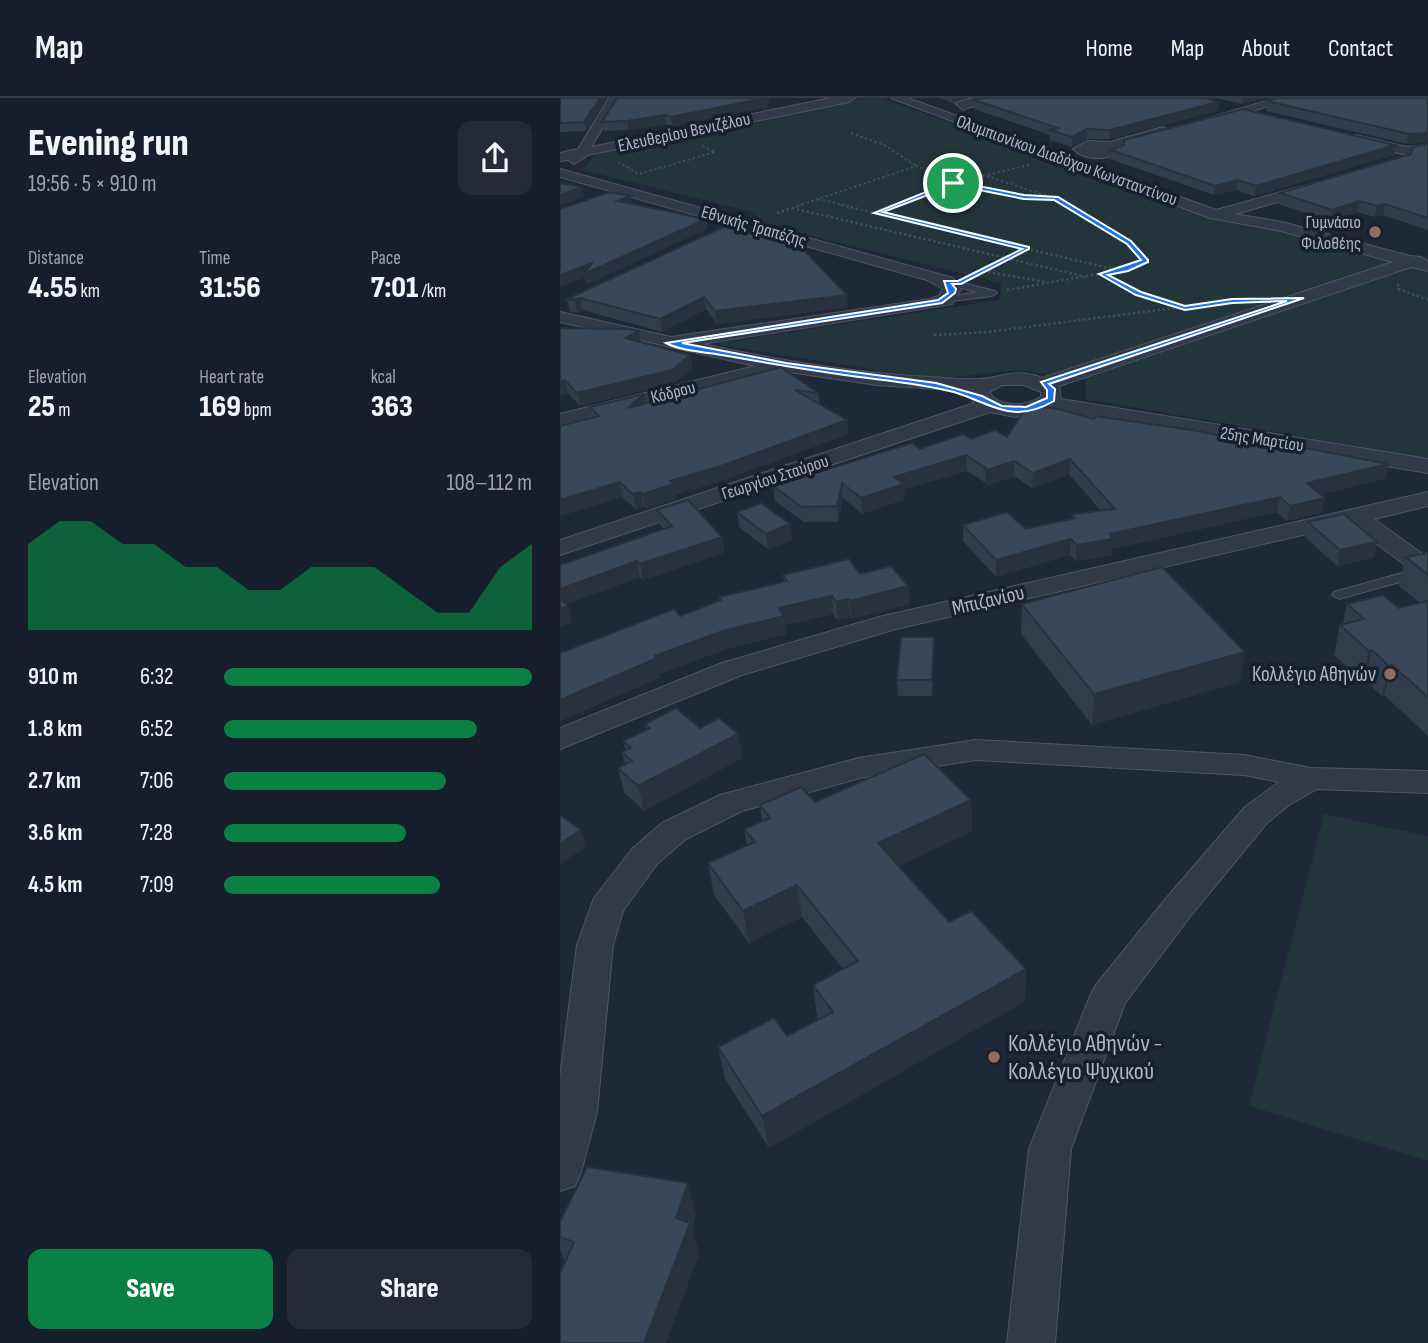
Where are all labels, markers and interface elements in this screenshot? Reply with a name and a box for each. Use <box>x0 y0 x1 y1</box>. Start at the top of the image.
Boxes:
text: Map <box>35 28 84 68</box>
text: Home <box>1085 34 1133 63</box>
text: Map <box>1171 34 1204 63</box>
text: About <box>1242 34 1290 63</box>
text: Contact <box>1328 34 1393 63</box>
street label: Ελευθερίου Βενιζέλου <box>616 108 752 157</box>
street label: Ολυμπιονίκου Διαδόχου Κωνσταντίνου <box>953 111 1180 210</box>
text: Evening run <box>28 121 189 166</box>
button: share <box>458 121 532 195</box>
pin <box>923 153 983 213</box>
icon: arrive <box>934 164 972 202</box>
text: 19:56 · 5 × 910 m <box>28 170 156 198</box>
street label: Εθνικής Τραπέζης <box>699 201 809 252</box>
place label: Γυμνάσιο Φιλοθέης <box>1301 212 1361 254</box>
marker: Γυμνάσιο Φιλοθέης <box>1367 224 1383 240</box>
text: Distance <box>28 247 84 270</box>
text: Time <box>199 247 230 270</box>
text: Pace <box>371 247 401 270</box>
text: 4.55 <box>28 270 77 306</box>
text: 31:56 <box>199 270 261 306</box>
text: 7:01 <box>371 270 418 306</box>
text: km <box>77 280 100 303</box>
text: /km <box>418 280 446 303</box>
text: Elevation <box>28 366 87 389</box>
text: Heart rate <box>199 366 264 389</box>
text: kcal <box>371 366 396 389</box>
street label: Κόδρου <box>649 377 698 408</box>
text: 25 <box>28 389 55 425</box>
text: 169 <box>199 389 241 425</box>
text: 363 <box>371 389 413 425</box>
text: m <box>55 399 70 422</box>
text: bpm <box>241 399 272 422</box>
street label: 25ης Μαρτίου <box>1219 423 1305 456</box>
street label: Γεωργίου Σταύρου <box>719 450 831 505</box>
text: Elevation <box>28 469 99 497</box>
text: 108–112 m <box>447 469 532 497</box>
street label: Μπιζανίου <box>950 580 1027 621</box>
place label: Κολλέγιο Αθηνών <box>1252 662 1376 687</box>
text: 910 m <box>28 663 78 691</box>
text: 6:32 <box>140 663 174 691</box>
marker: Κολλέγιο Αθηνών <box>1382 666 1398 682</box>
text: 1.8 km <box>28 715 82 743</box>
text: 6:52 <box>140 715 173 743</box>
text: 2.7 km <box>28 767 81 795</box>
text: 7:06 <box>140 767 174 795</box>
text: 3.6 km <box>28 819 82 847</box>
text: 7:28 <box>140 819 173 847</box>
text: 4.5 km <box>28 871 83 899</box>
text: 7:09 <box>140 871 174 899</box>
place label: Κολλέγιο Αθηνών - Κολλέγιο Ψυχικού <box>1008 1029 1162 1086</box>
marker: Κολλέγιο Αθηνών - Κολλέγιο Ψυχικού <box>986 1049 1002 1065</box>
button: Save <box>28 1249 273 1329</box>
button: Share <box>287 1249 532 1329</box>

